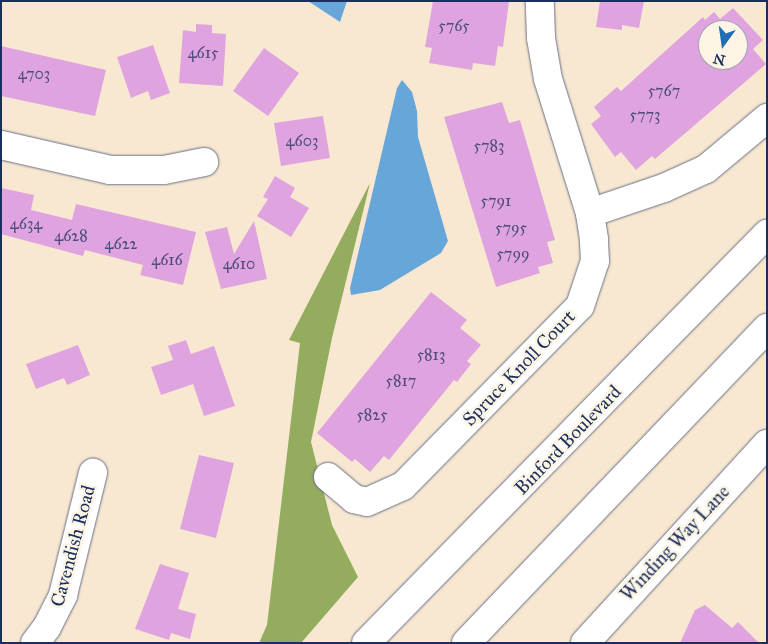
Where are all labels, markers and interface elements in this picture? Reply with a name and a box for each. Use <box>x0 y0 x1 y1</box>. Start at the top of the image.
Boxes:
house number: 5765 <box>438 16 470 36</box>
north arrow <box>698 20 748 70</box>
house number: 4615 <box>188 43 218 63</box>
text: N <box>712 49 727 69</box>
house number: 4703 <box>18 64 50 84</box>
house number: 5767 <box>648 81 680 101</box>
house number: 5773 <box>630 105 660 125</box>
house number: 4603 <box>286 131 318 151</box>
house number: 5783 <box>474 136 504 156</box>
house number: 5791 <box>481 191 511 211</box>
house number: 4634 <box>10 214 42 234</box>
house number: 5795 <box>495 218 527 238</box>
house number: 4628 <box>54 226 88 246</box>
house number: 4622 <box>105 234 137 254</box>
house number: 5799 <box>496 244 530 264</box>
house number: 4616 <box>151 250 183 270</box>
house number: 4610 <box>223 254 255 274</box>
street label: Spruce Knoll Court <box>458 305 580 431</box>
house number: 5813 <box>417 345 445 365</box>
house number: 5817 <box>386 371 416 391</box>
street label: Binford Boulevard <box>510 380 626 500</box>
house number: 5825 <box>356 405 388 425</box>
street label: Winding Way Lane <box>616 480 734 606</box>
street label: Cavendish Road <box>46 483 100 609</box>

